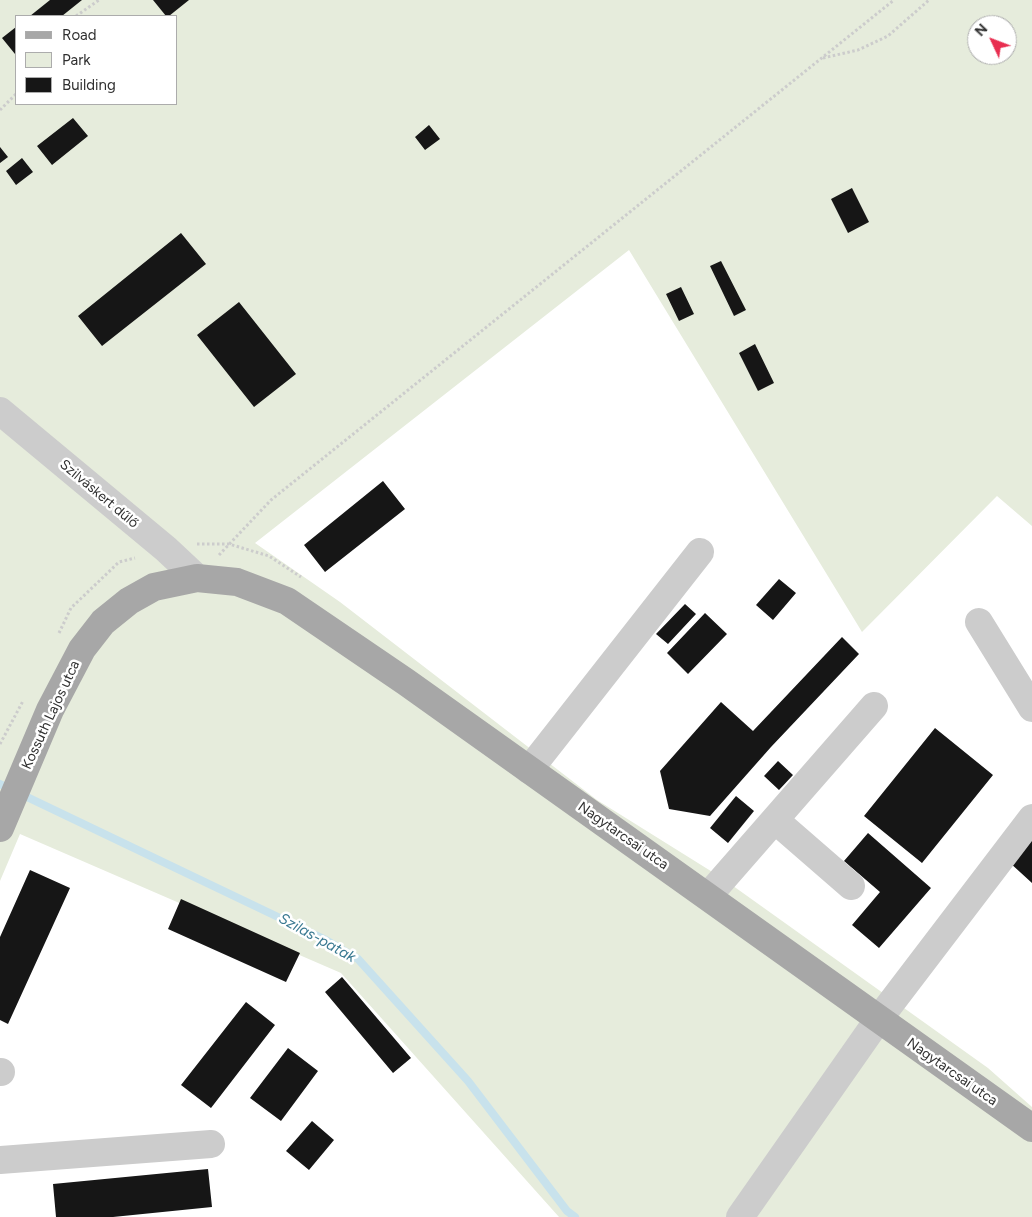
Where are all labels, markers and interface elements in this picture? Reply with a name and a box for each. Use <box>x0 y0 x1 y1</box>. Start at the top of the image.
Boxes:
legend <box>15 15 178 105</box>
north arrow <box>967 15 1017 65</box>
text: N <box>971 20 991 40</box>
text: Road <box>62 26 97 44</box>
text: Park <box>62 51 91 69</box>
text: Building <box>62 76 116 94</box>
street label: Szilváskert dűlő <box>56 456 142 532</box>
street label: Kossuth Lajos utca <box>18 658 84 772</box>
street label: Nagytarcsai utca <box>575 799 671 873</box>
water label: Szilas-patak <box>275 910 359 966</box>
street label: Nagytarcsai utca <box>904 1035 1000 1109</box>

